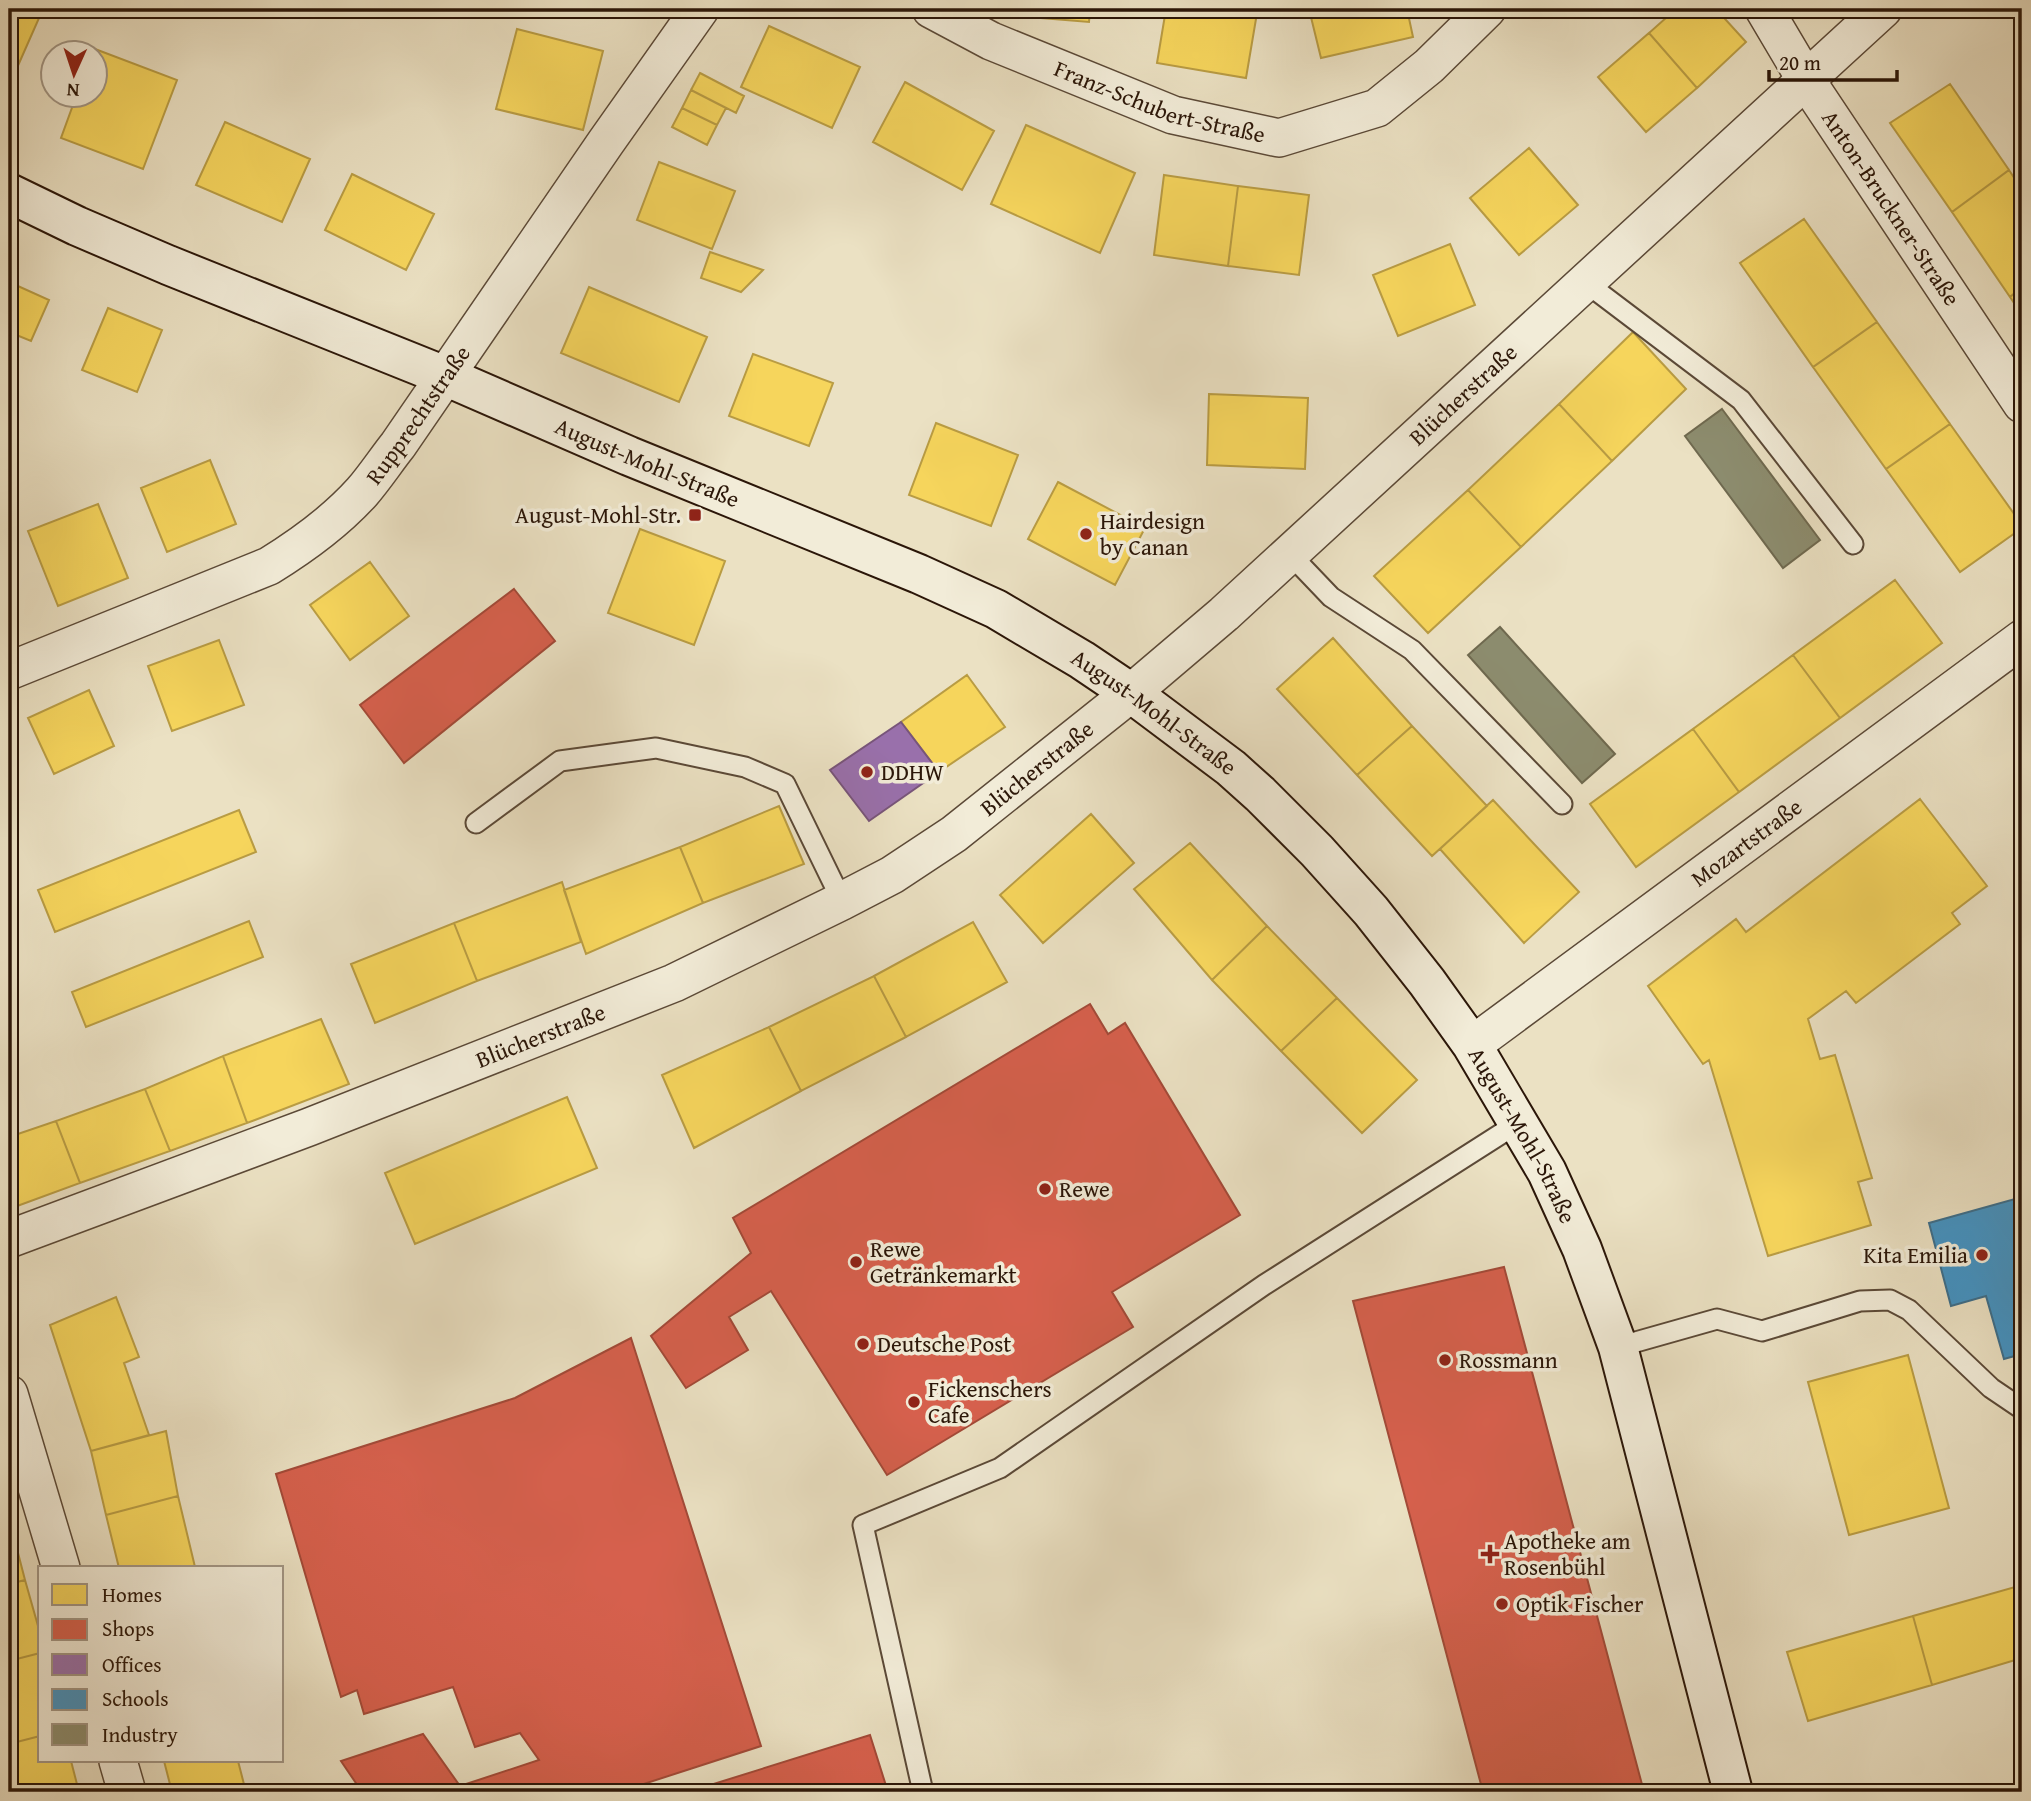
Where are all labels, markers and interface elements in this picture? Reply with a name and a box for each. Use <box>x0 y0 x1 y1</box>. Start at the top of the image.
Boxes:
north arrow <box>38 38 108 108</box>
scale bar <box>1769 38 1896 82</box>
text: 20 m <box>1779 47 1821 78</box>
street label: Franz-Schubert-Straße <box>1049 51 1268 151</box>
text: N <box>66 77 80 105</box>
street label: Anton-Bruckner-Straße <box>1814 103 1969 312</box>
street label: Blücherstraße <box>1401 336 1524 453</box>
street label: Rupprechtstraße <box>357 338 478 491</box>
street label: August-Mohl-Straße <box>550 409 745 515</box>
place label: August-Mohl-Str. <box>515 498 681 531</box>
place label: Hairdesign by Canan <box>1100 504 1205 563</box>
marker: August-Mohl-Str. <box>687 507 703 523</box>
marker: Hairdesign by Canan <box>1078 526 1094 542</box>
street label: August-Mohl-Straße <box>1065 640 1244 783</box>
street label: Blücherstraße <box>973 712 1100 823</box>
place label: DDHW <box>881 755 944 788</box>
marker: DDHW <box>859 764 875 780</box>
street label: Mozartstraße <box>1684 790 1808 894</box>
street label: Blücherstraße <box>471 995 610 1076</box>
street label: August-Mohl-Straße <box>1461 1041 1585 1228</box>
place label: Rewe <box>1059 1172 1110 1205</box>
marker: Rewe <box>1037 1181 1053 1197</box>
place label: Rewe Getränkemarkt <box>870 1232 1017 1291</box>
place label: Kita Emilia <box>1863 1238 1968 1271</box>
marker: Kita Emilia <box>1974 1247 1990 1263</box>
marker: Rewe Getränkemarkt <box>848 1254 864 1270</box>
place label: Deutsche Post <box>877 1327 1011 1360</box>
marker: Deutsche Post <box>855 1336 871 1352</box>
place label: Rossmann <box>1459 1343 1558 1376</box>
marker: Rossmann <box>1437 1352 1453 1368</box>
place label: Fickenschers Cafe <box>928 1372 1052 1431</box>
marker: Fickenschers Cafe <box>906 1394 922 1410</box>
place label: Apotheke am Rosenbühl <box>1504 1524 1631 1583</box>
marker: Apotheke am Rosenbühl <box>1482 1546 1498 1562</box>
legend <box>38 1566 284 1762</box>
text: Homes <box>102 1579 162 1610</box>
place label: Optik Fischer <box>1516 1587 1644 1620</box>
marker: Optik Fischer <box>1494 1596 1510 1612</box>
text: Shops <box>102 1613 154 1644</box>
text: Offices <box>102 1649 162 1680</box>
text: Schools <box>102 1683 169 1714</box>
text: Industry <box>102 1719 178 1750</box>

